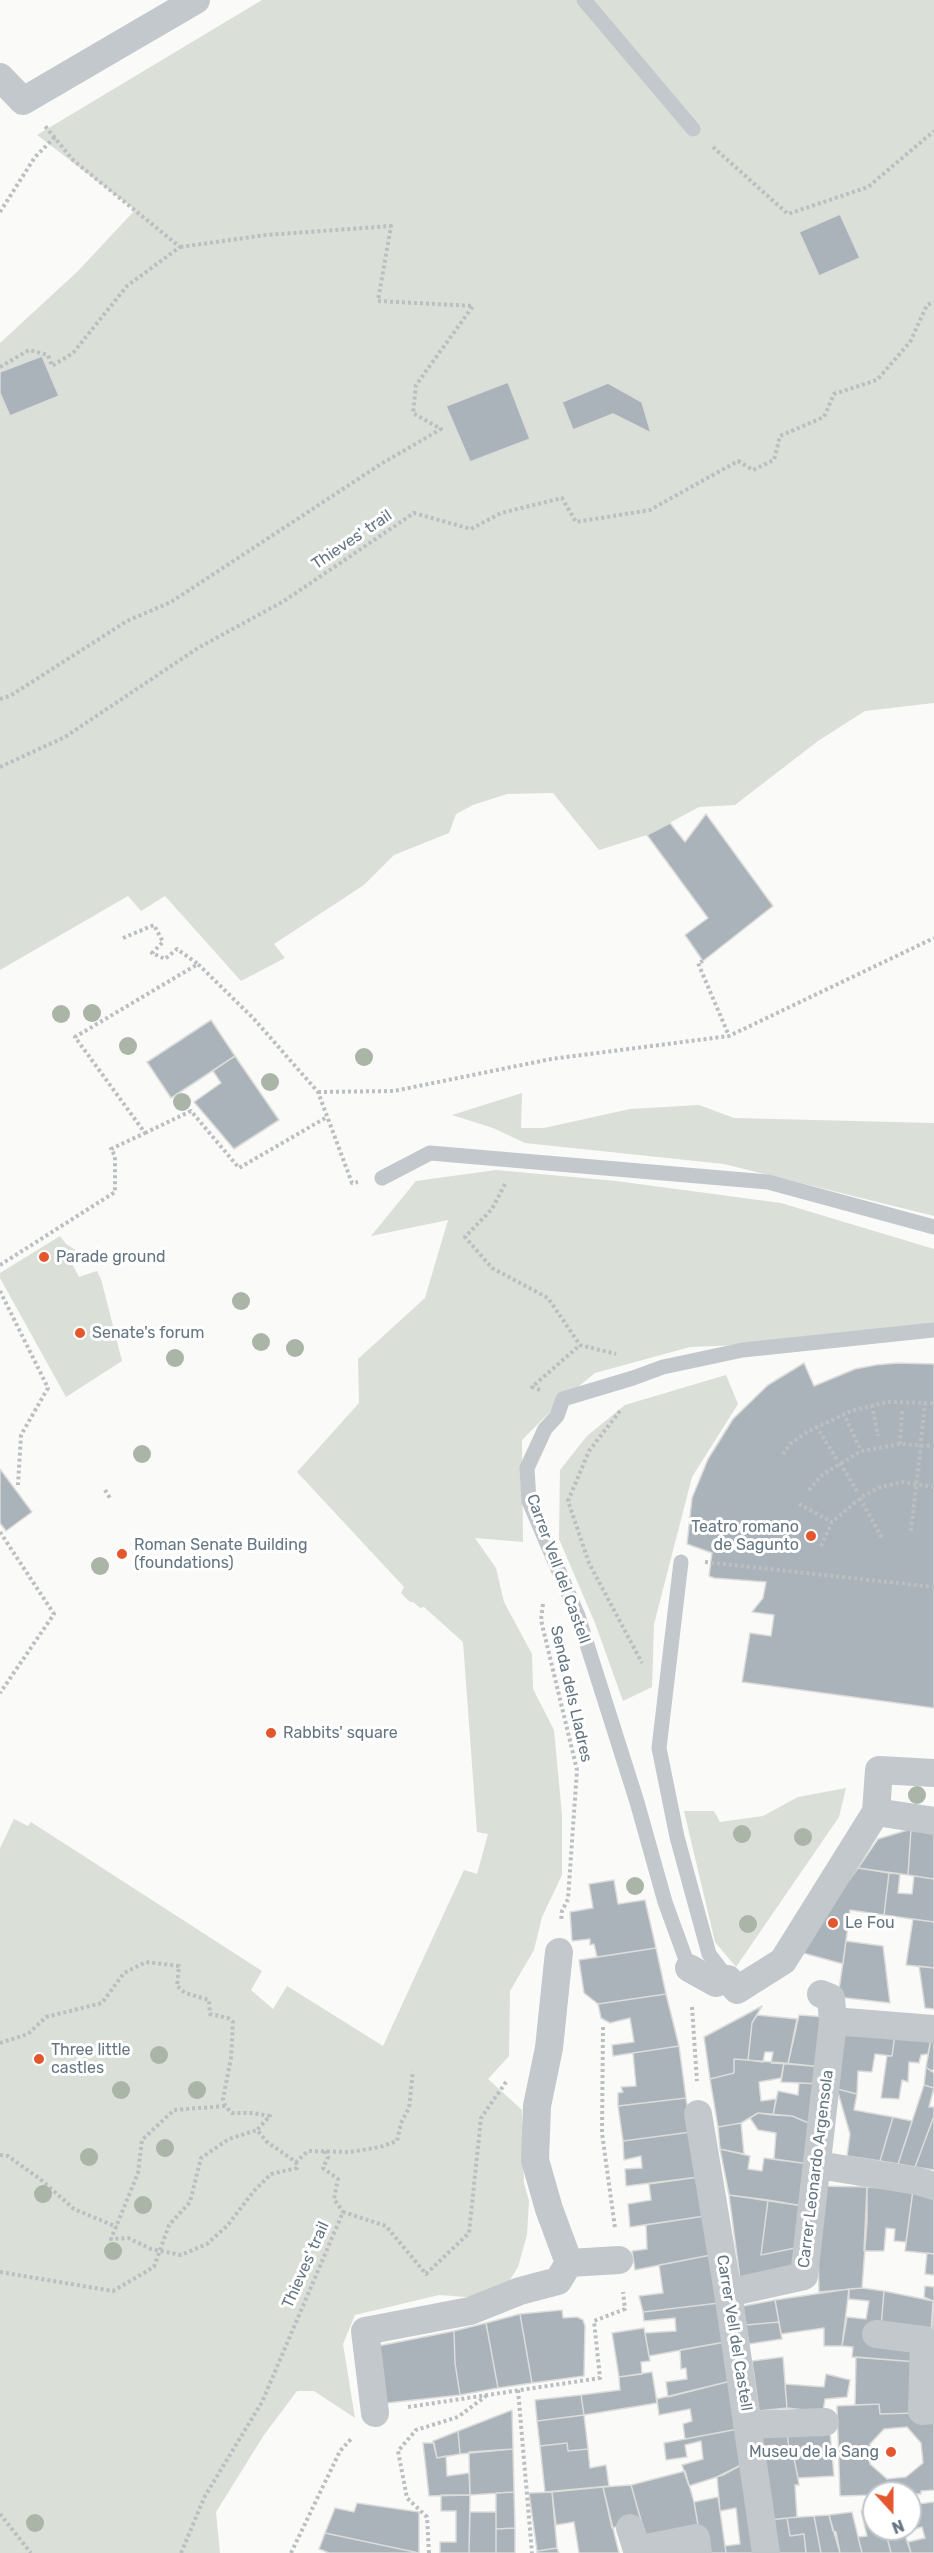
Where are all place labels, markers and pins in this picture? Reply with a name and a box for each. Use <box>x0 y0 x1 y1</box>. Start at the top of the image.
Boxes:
place label: Parade ground <box>56 1247 166 1267</box>
marker: Parade ground <box>37 1250 51 1264</box>
place label: Senate's forum <box>92 1323 204 1343</box>
marker: Senate's forum <box>73 1326 87 1340</box>
place label: Teatro romano de Sagunto <box>691 1517 799 1555</box>
marker: Teatro romano de Sagunto <box>804 1529 818 1543</box>
place label: Roman Senate Building (foundations) <box>134 1535 307 1573</box>
marker: Roman Senate Building (foundations) <box>115 1547 129 1561</box>
place label: Rabbits' square <box>283 1723 398 1743</box>
marker: Rabbits' square <box>264 1726 278 1740</box>
place label: Le Fou <box>845 1913 895 1933</box>
marker: Le Fou <box>826 1916 840 1930</box>
place label: Three little castles <box>51 2040 131 2078</box>
marker: Three little castles <box>32 2052 46 2066</box>
place label: Museu de la Sang <box>749 2442 879 2462</box>
marker: Museu de la Sang <box>884 2445 898 2459</box>

